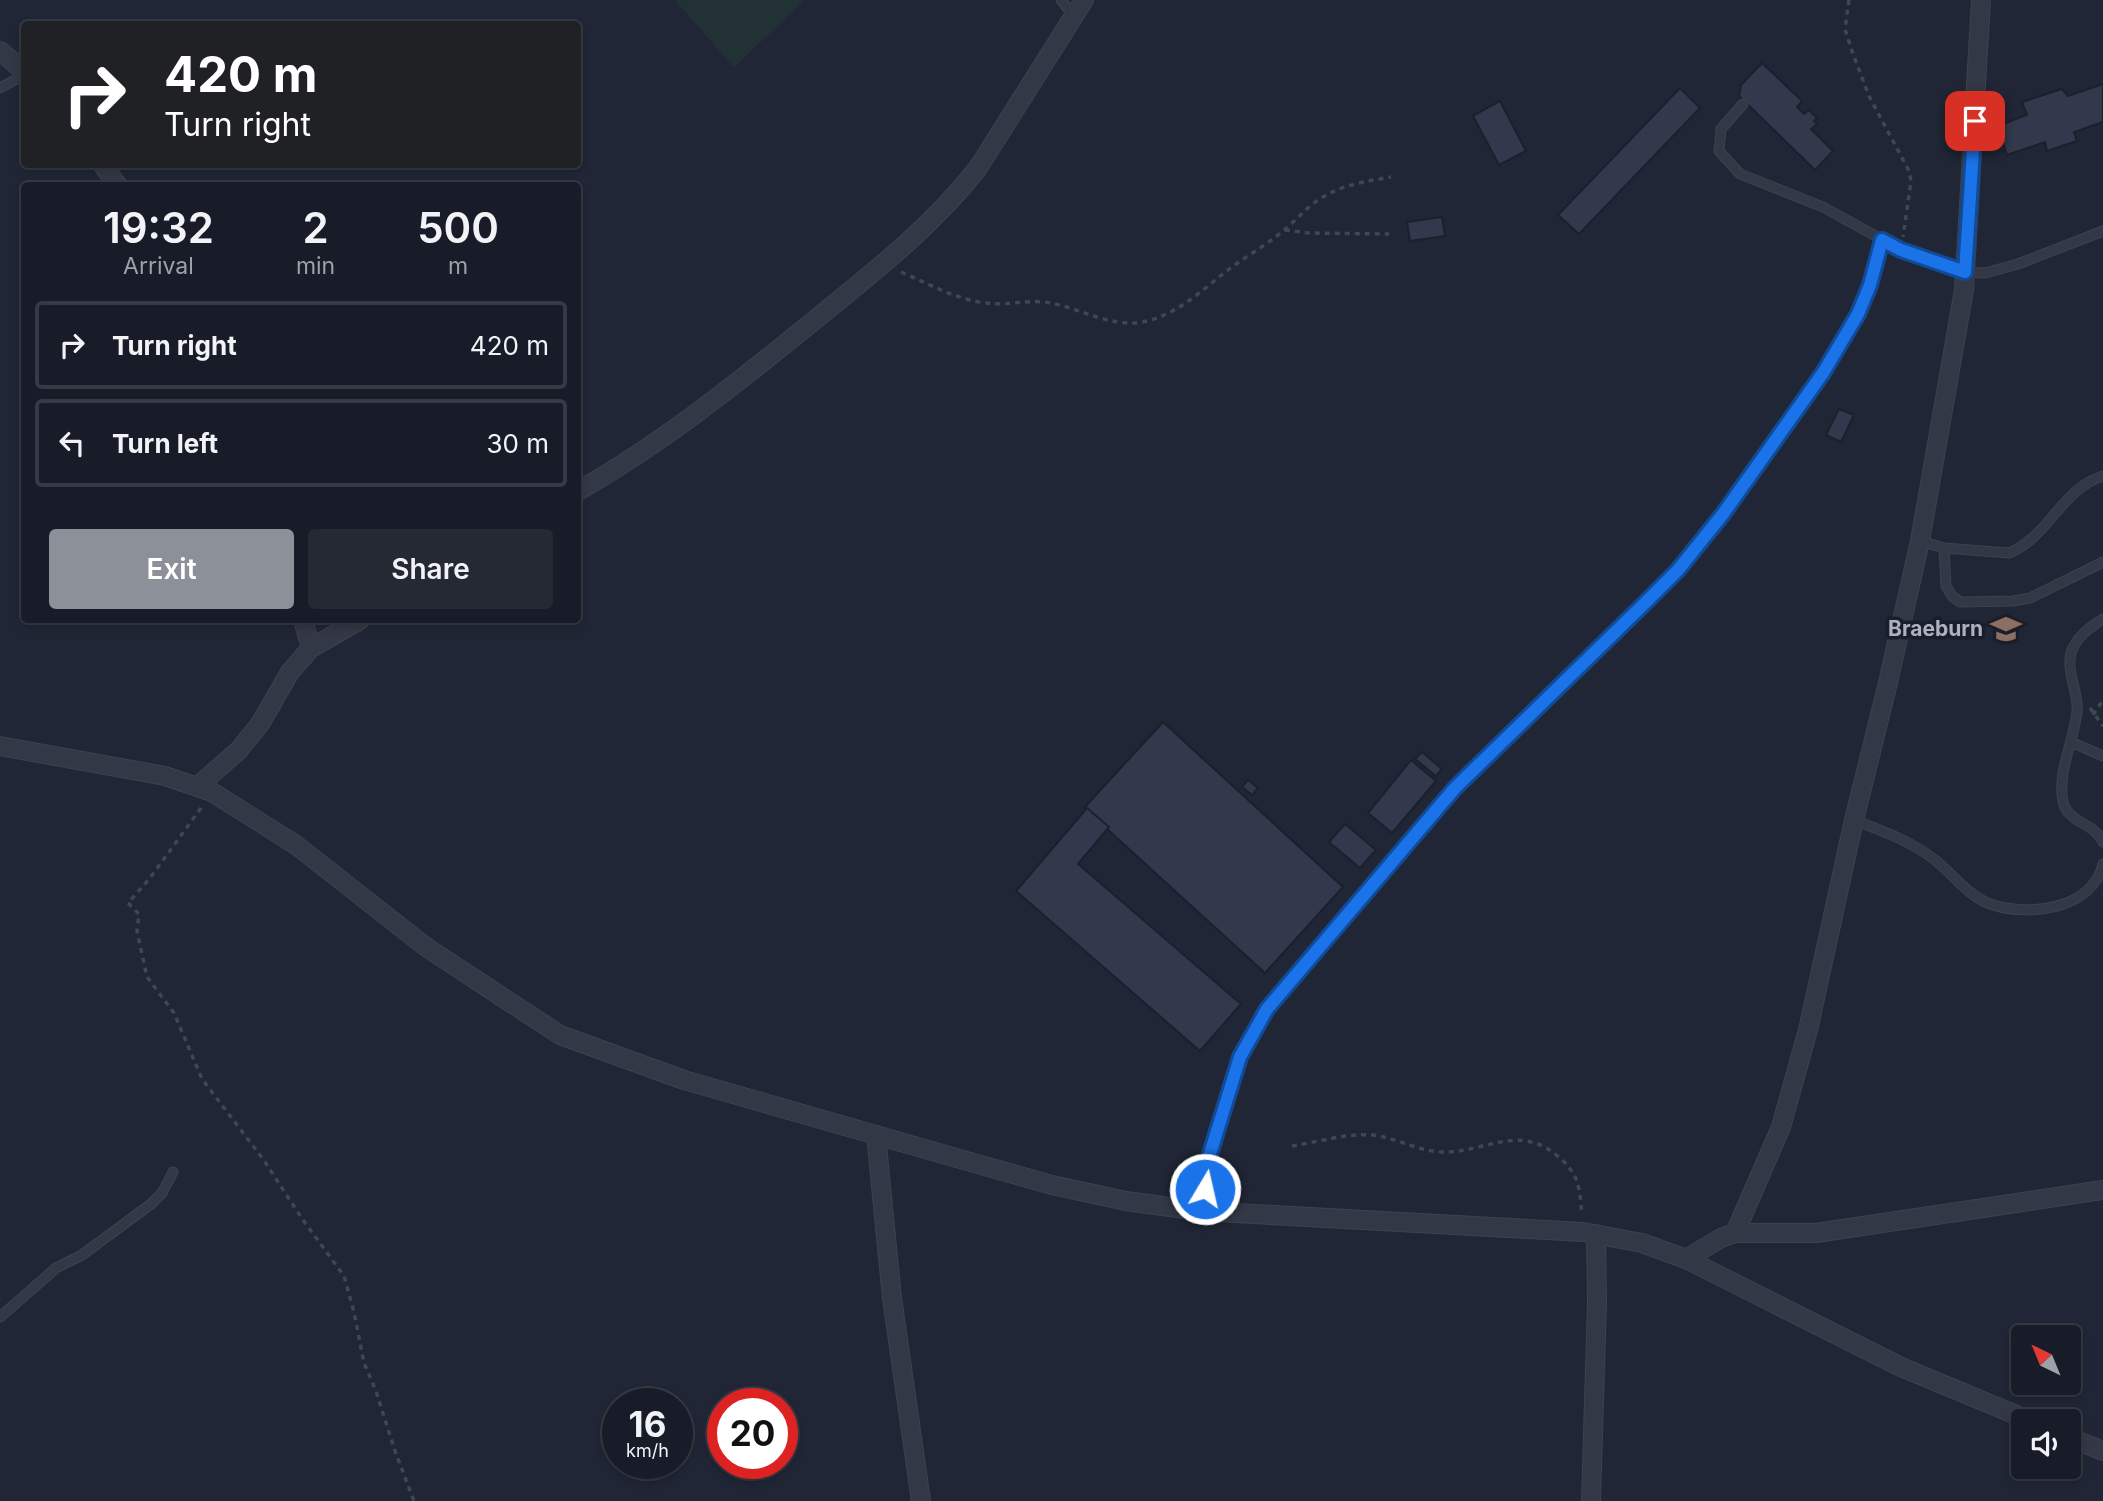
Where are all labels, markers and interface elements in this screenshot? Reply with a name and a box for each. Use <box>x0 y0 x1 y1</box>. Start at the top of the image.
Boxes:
text: 420 m <box>164 45 317 104</box>
icon: right <box>49 49 140 140</box>
pin <box>1945 91 2005 151</box>
icon: arrive <box>1956 102 1994 140</box>
text: Turn right <box>164 105 311 144</box>
text: 19:32 <box>103 202 214 253</box>
text: 2 <box>302 202 329 253</box>
text: 500 <box>417 202 499 253</box>
text: Arrival <box>123 252 194 280</box>
text: min <box>296 252 335 280</box>
text: m <box>448 252 468 280</box>
icon: right <box>53 326 91 364</box>
text: Turn right <box>112 330 237 361</box>
text: 420 m <box>470 330 549 361</box>
icon: left <box>53 424 91 462</box>
text: Turn left <box>112 428 218 459</box>
text: 30 m <box>486 428 549 459</box>
button: Exit <box>49 529 294 609</box>
button: Share <box>308 529 553 609</box>
school or university icon: Braeburn <box>1989 612 2023 646</box>
place label: Braeburn <box>1888 616 1983 641</box>
position arrow <box>1168 1152 1242 1226</box>
north arrow <box>2011 1325 2081 1395</box>
map controls <box>2011 1325 2081 1479</box>
speed limit sign: 20 <box>707 1388 798 1479</box>
text: 16 <box>629 1403 666 1445</box>
button: sound <box>2011 1409 2081 1479</box>
text: km/h <box>626 1440 669 1461</box>

